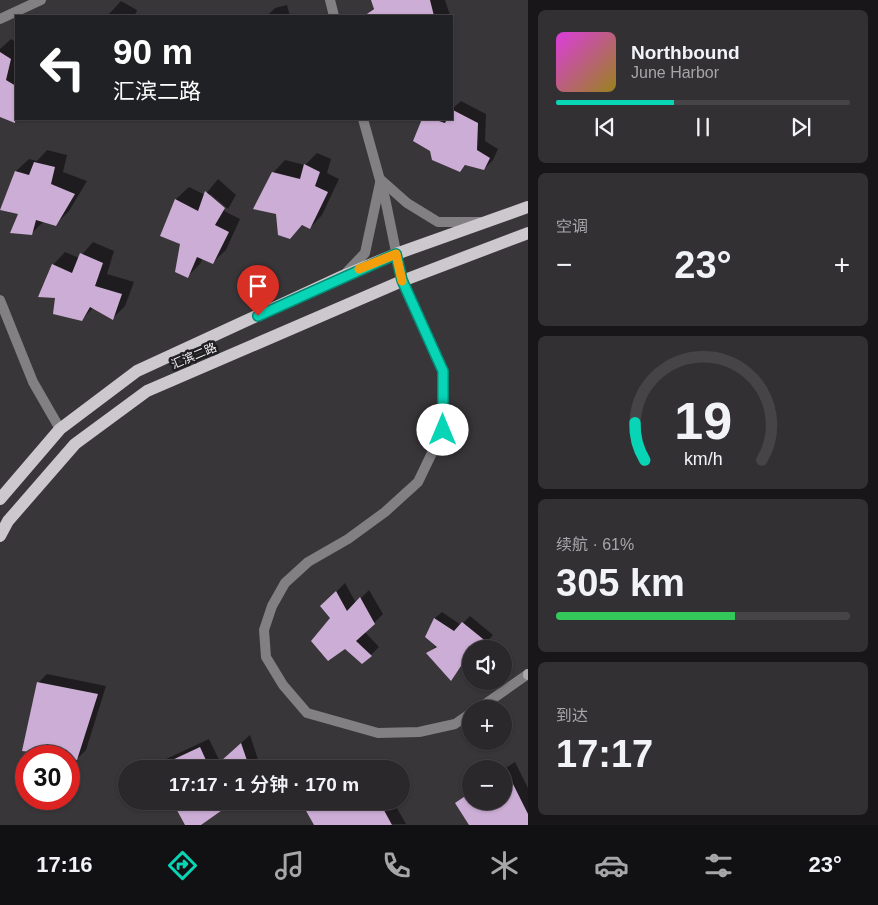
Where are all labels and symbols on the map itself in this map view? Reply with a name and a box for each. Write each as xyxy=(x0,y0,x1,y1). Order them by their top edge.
pin xyxy=(237,265,279,316)
street label: 汇滨二路 xyxy=(169,340,219,372)
position arrow xyxy=(416,403,468,455)
speed limit sign: 30 xyxy=(15,745,80,810)

